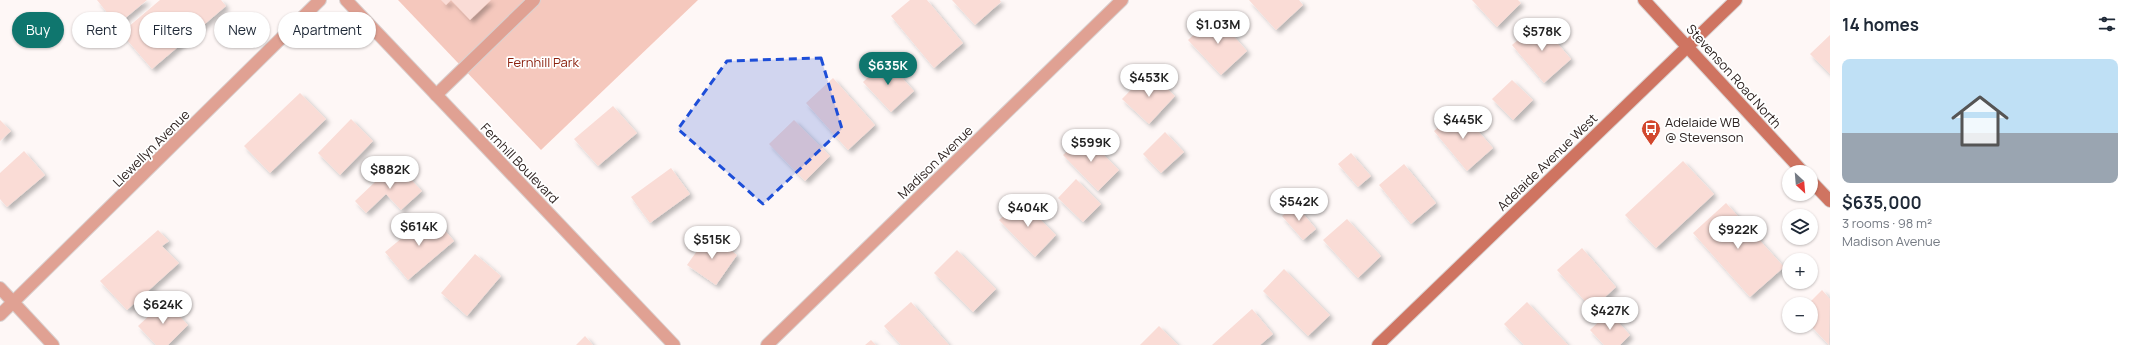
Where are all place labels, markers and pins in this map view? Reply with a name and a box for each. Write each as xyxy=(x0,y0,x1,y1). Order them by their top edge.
pin: $1.03M xyxy=(1185,11,1251,45)
pin: $578K xyxy=(1514,18,1570,52)
pin: $635K xyxy=(860,52,916,86)
pin: $453K xyxy=(1121,64,1177,98)
pin: $445K xyxy=(1435,106,1491,140)
place label: Adelaide WB @ Stevenson xyxy=(1665,113,1743,146)
bus stop icon: Adelaide WB @ Stevenson xyxy=(1640,118,1662,146)
pin: $599K xyxy=(1063,129,1119,163)
pin: $882K xyxy=(362,156,418,190)
pin: $542K xyxy=(1271,188,1327,222)
pin: $404K xyxy=(1000,194,1056,228)
pin: $614K xyxy=(391,213,447,247)
pin: $922K xyxy=(1710,216,1766,250)
pin: $515K xyxy=(684,226,740,260)
pin: $624K xyxy=(135,291,191,325)
pin: $427K xyxy=(1582,297,1638,331)

